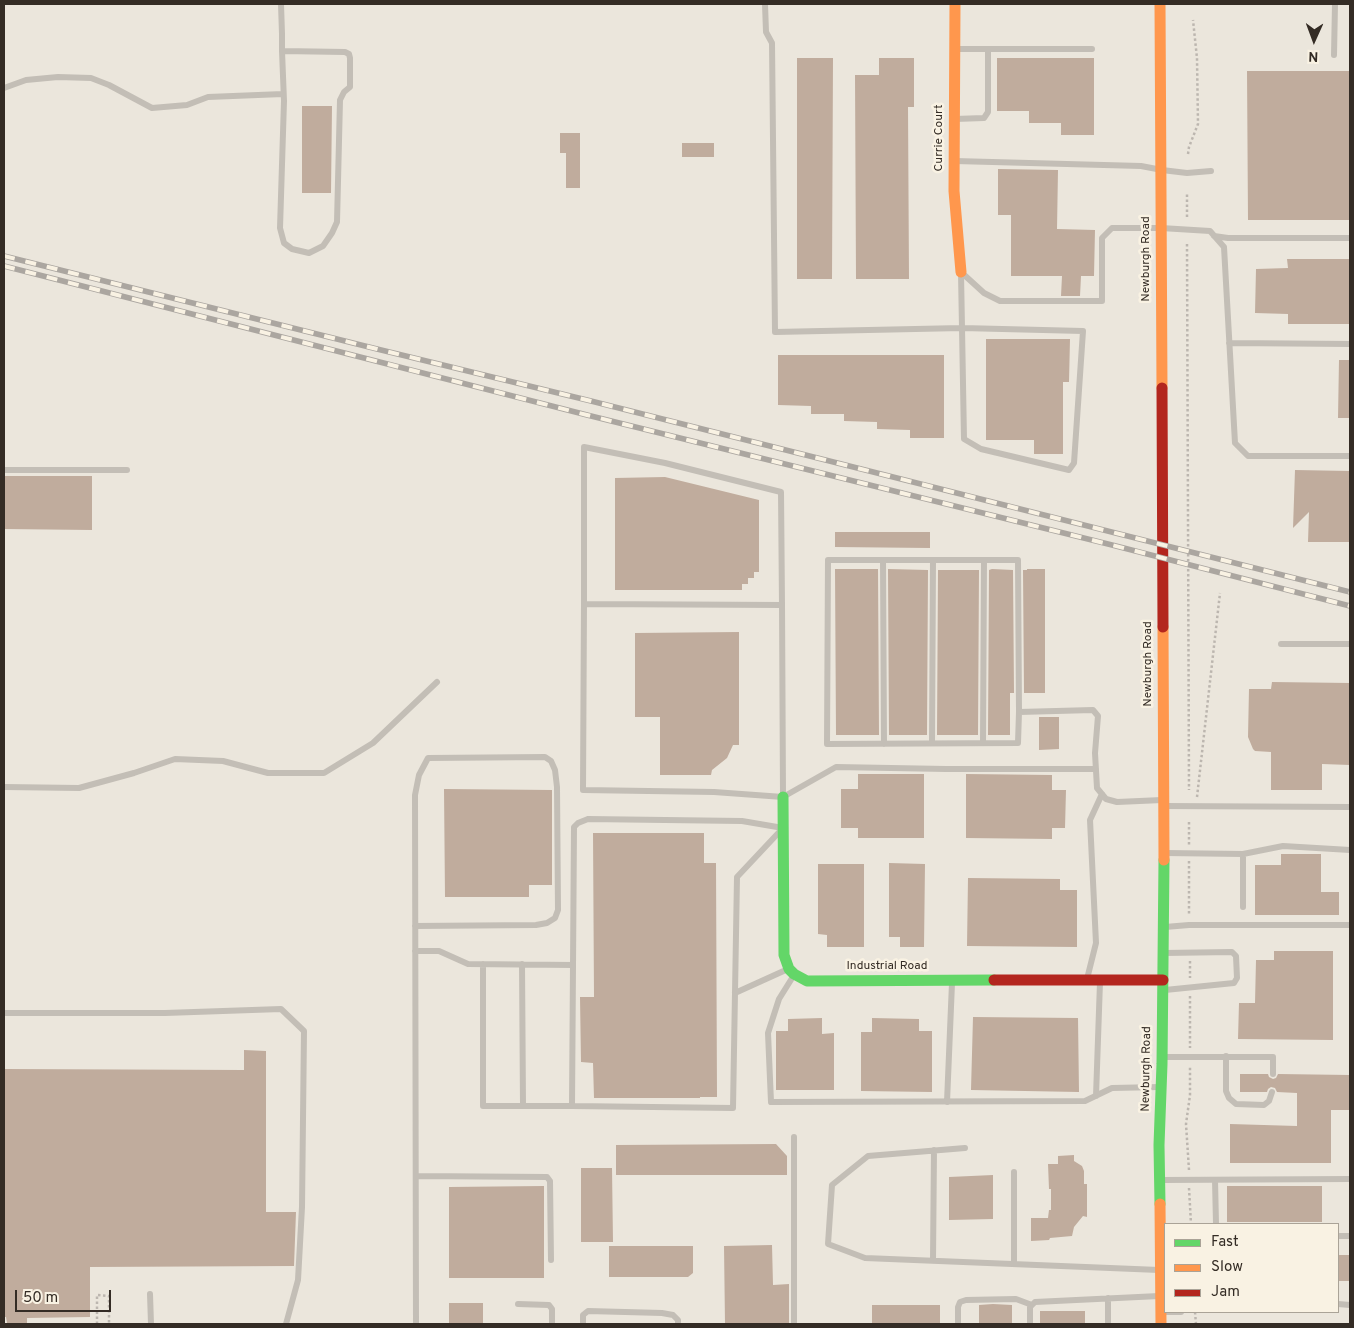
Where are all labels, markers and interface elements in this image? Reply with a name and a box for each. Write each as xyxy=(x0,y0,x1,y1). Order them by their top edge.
north arrow xyxy=(1289,15,1339,65)
text: N xyxy=(1308,47,1319,64)
street label: Currie Court xyxy=(933,105,947,171)
street label: Newburgh Road xyxy=(1140,216,1154,302)
street label: Newburgh Road xyxy=(1142,621,1156,707)
street label: Industrial Road xyxy=(846,960,928,974)
street label: Newburgh Road xyxy=(1139,1026,1155,1112)
legend xyxy=(1164,1223,1339,1313)
text: Fast xyxy=(1211,1233,1239,1252)
text: Slow xyxy=(1211,1258,1243,1277)
scale bar xyxy=(18,1280,114,1312)
text: Jam xyxy=(1211,1283,1240,1302)
text: 50 m xyxy=(23,1289,58,1308)

